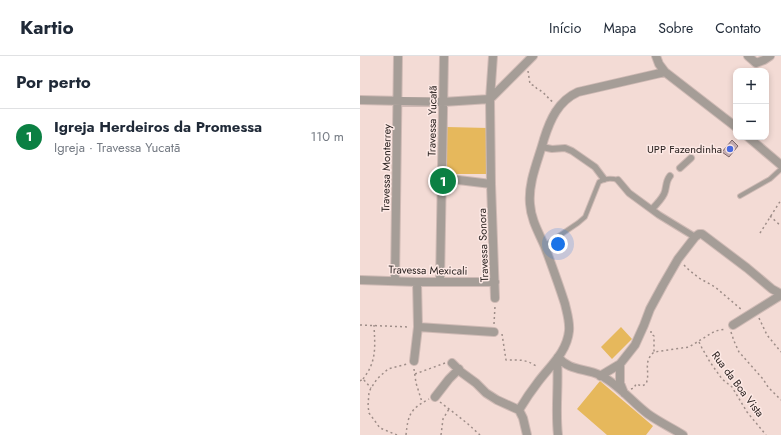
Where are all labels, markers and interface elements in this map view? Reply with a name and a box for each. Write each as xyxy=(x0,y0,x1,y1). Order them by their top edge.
text: Kartio xyxy=(20,14,74,41)
text: Início xyxy=(549,18,581,38)
text: Mapa xyxy=(603,18,636,38)
text: Sobre xyxy=(658,18,693,38)
text: Contato xyxy=(715,18,761,38)
map controls xyxy=(733,68,769,140)
button: + xyxy=(733,68,769,104)
text: Por perto xyxy=(16,70,91,94)
street label: Travessa Yucatã xyxy=(423,86,441,156)
button: − xyxy=(733,104,769,140)
text: Igreja Herdeiros da Promessa xyxy=(54,116,262,138)
street label: Travessa Monterrey xyxy=(377,124,395,212)
text: 1 xyxy=(26,127,32,146)
text: 110 m xyxy=(310,127,344,146)
text: Igreja · Travessa Yucatã xyxy=(54,138,180,157)
place label: UPP Fazendinha xyxy=(647,141,722,157)
marker: UPP Fazendinha xyxy=(725,144,735,154)
pin: 1 xyxy=(430,166,456,196)
street label: Travessa Sonora xyxy=(474,208,492,282)
your location xyxy=(548,234,568,254)
street label: Travessa Mexicali xyxy=(388,261,468,279)
street label: Rua da Boa Vista xyxy=(708,348,768,420)

